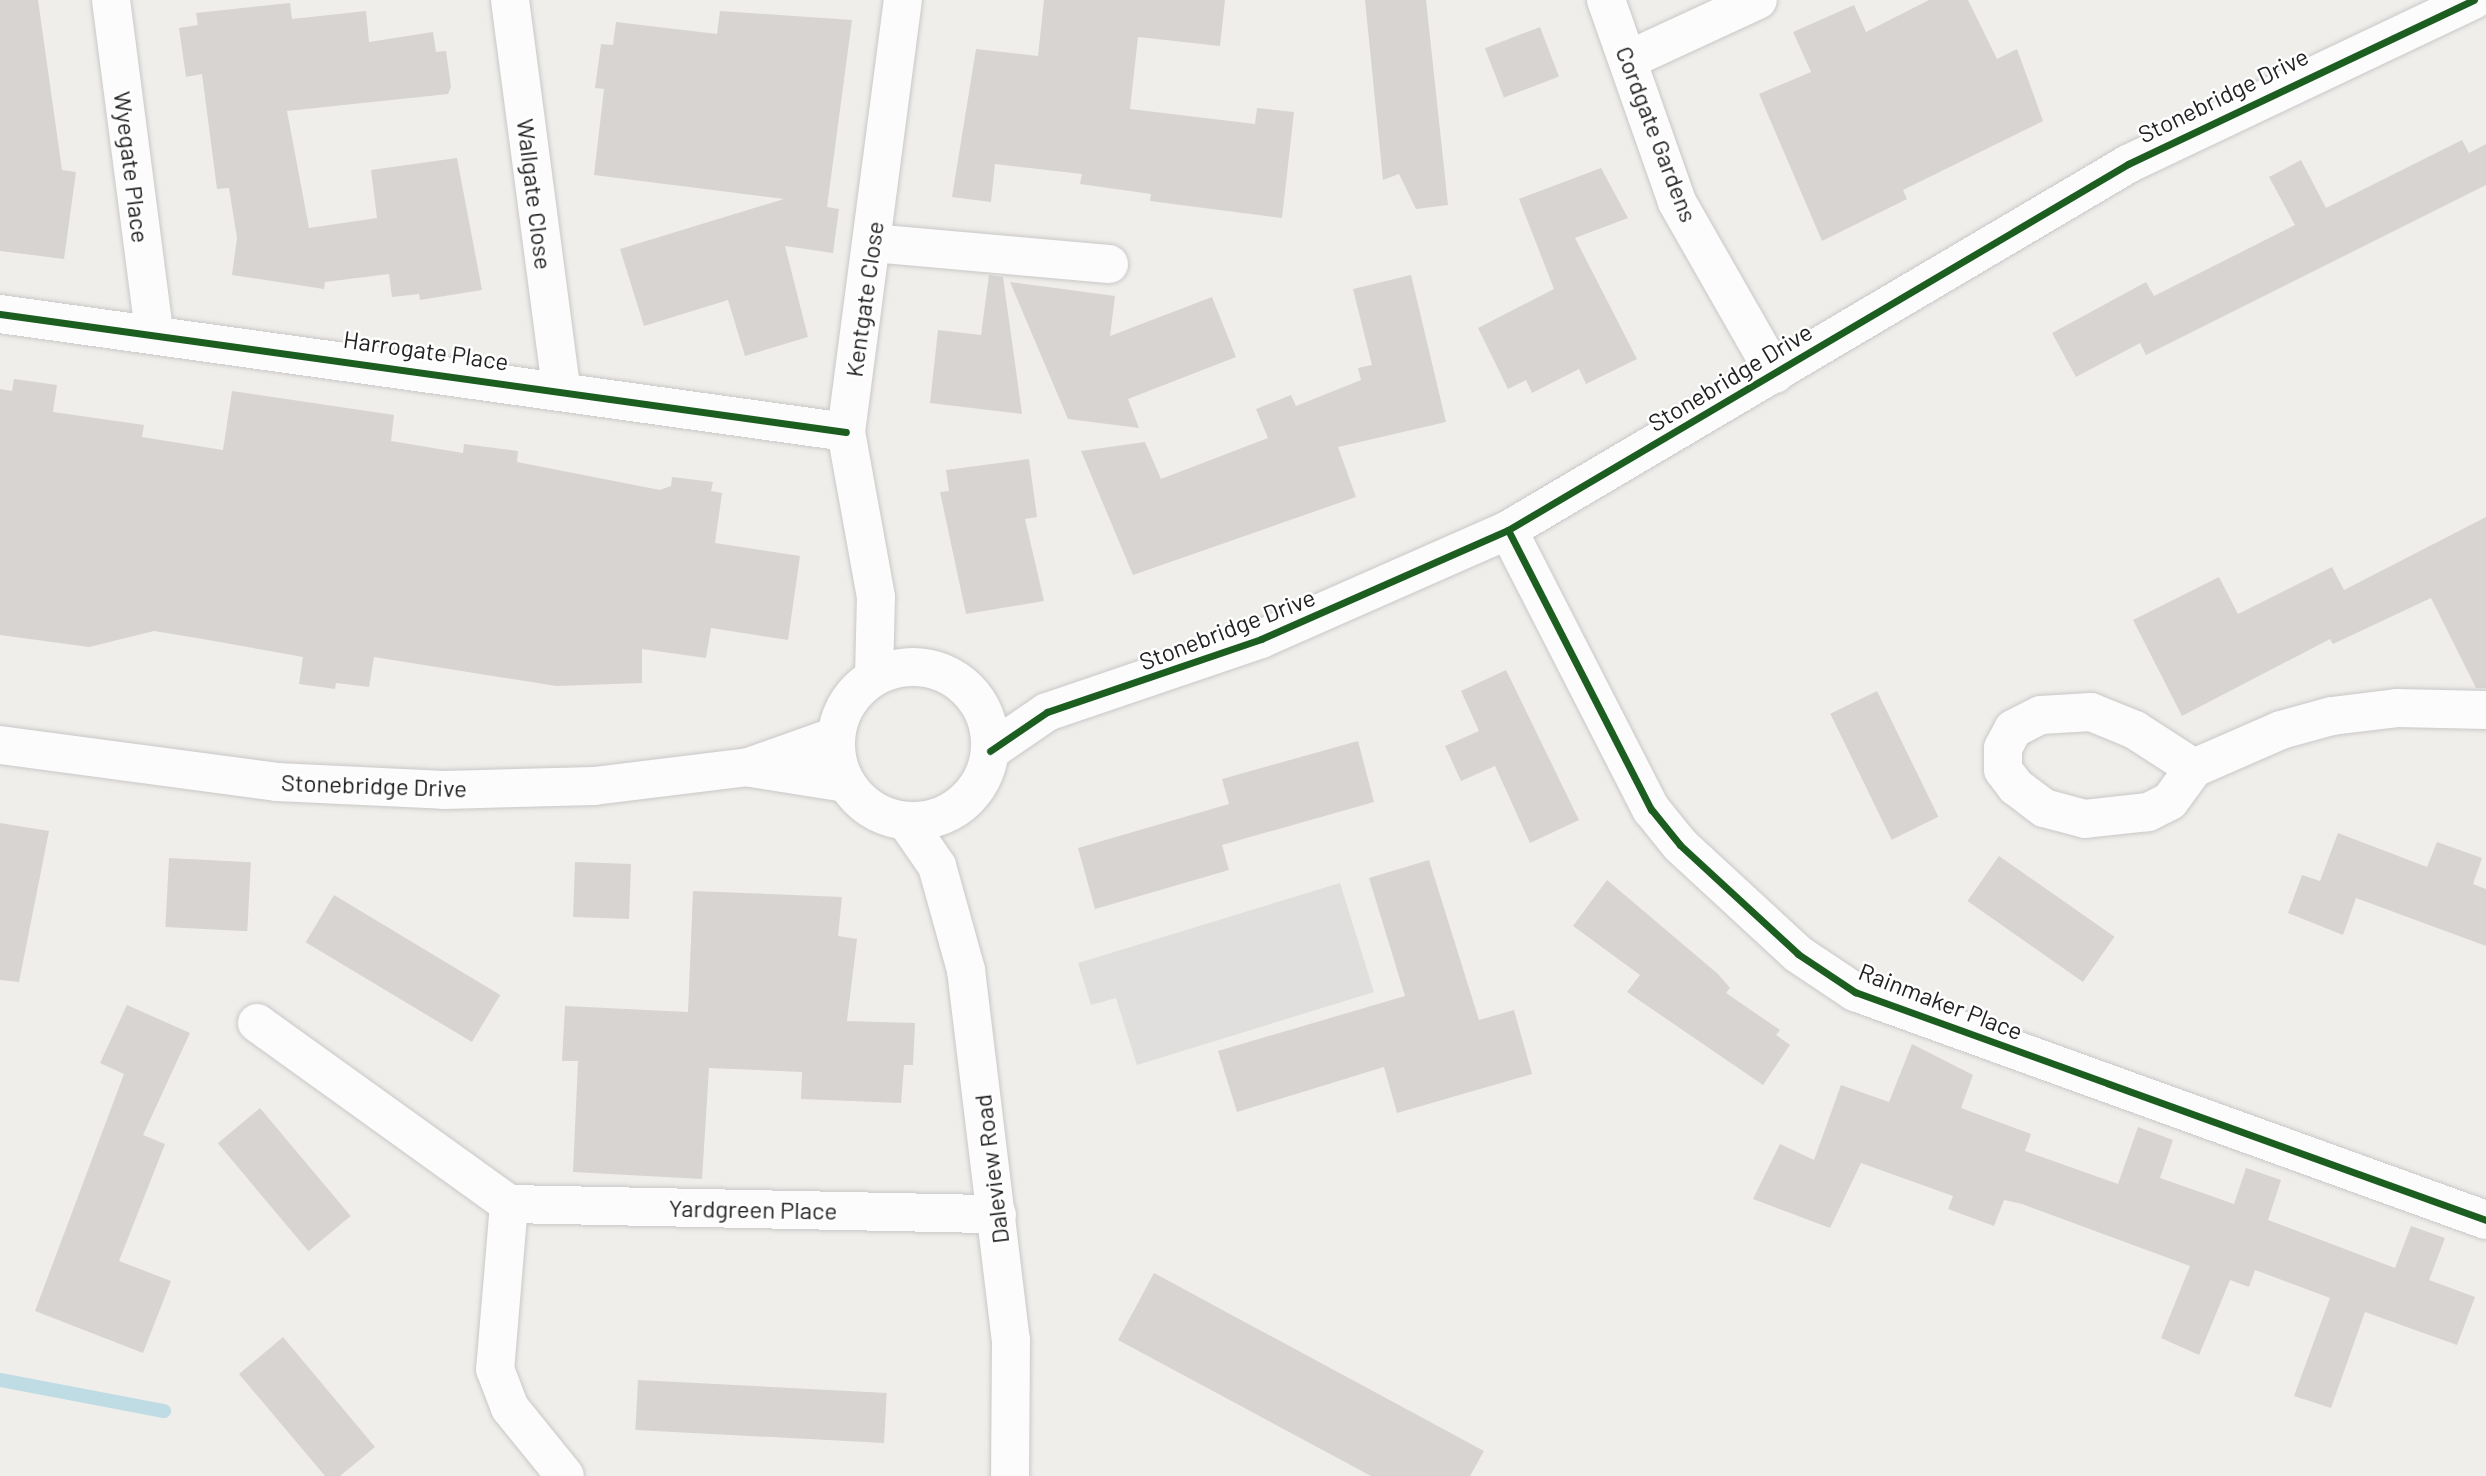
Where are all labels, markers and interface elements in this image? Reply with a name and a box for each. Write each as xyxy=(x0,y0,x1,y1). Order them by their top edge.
street label: Stonebridge Drive xyxy=(2133,41,2313,149)
street label: Cordgate Gardens xyxy=(1610,42,1704,226)
street label: Wyegate Place xyxy=(108,90,156,244)
street label: Wallgate Close xyxy=(511,117,559,271)
street label: Kentgate Close xyxy=(839,219,889,379)
street label: Stonebridge Drive xyxy=(1643,317,1817,437)
street label: Harrogate Place xyxy=(342,324,510,376)
street label: Stonebridge Drive xyxy=(1135,582,1319,676)
street label: Stonebridge Drive xyxy=(281,767,467,803)
street label: Rainmaker Place xyxy=(1855,957,2027,1045)
street label: Daleview Road xyxy=(968,1093,1014,1245)
street label: Yardgreen Place xyxy=(669,1193,837,1225)

